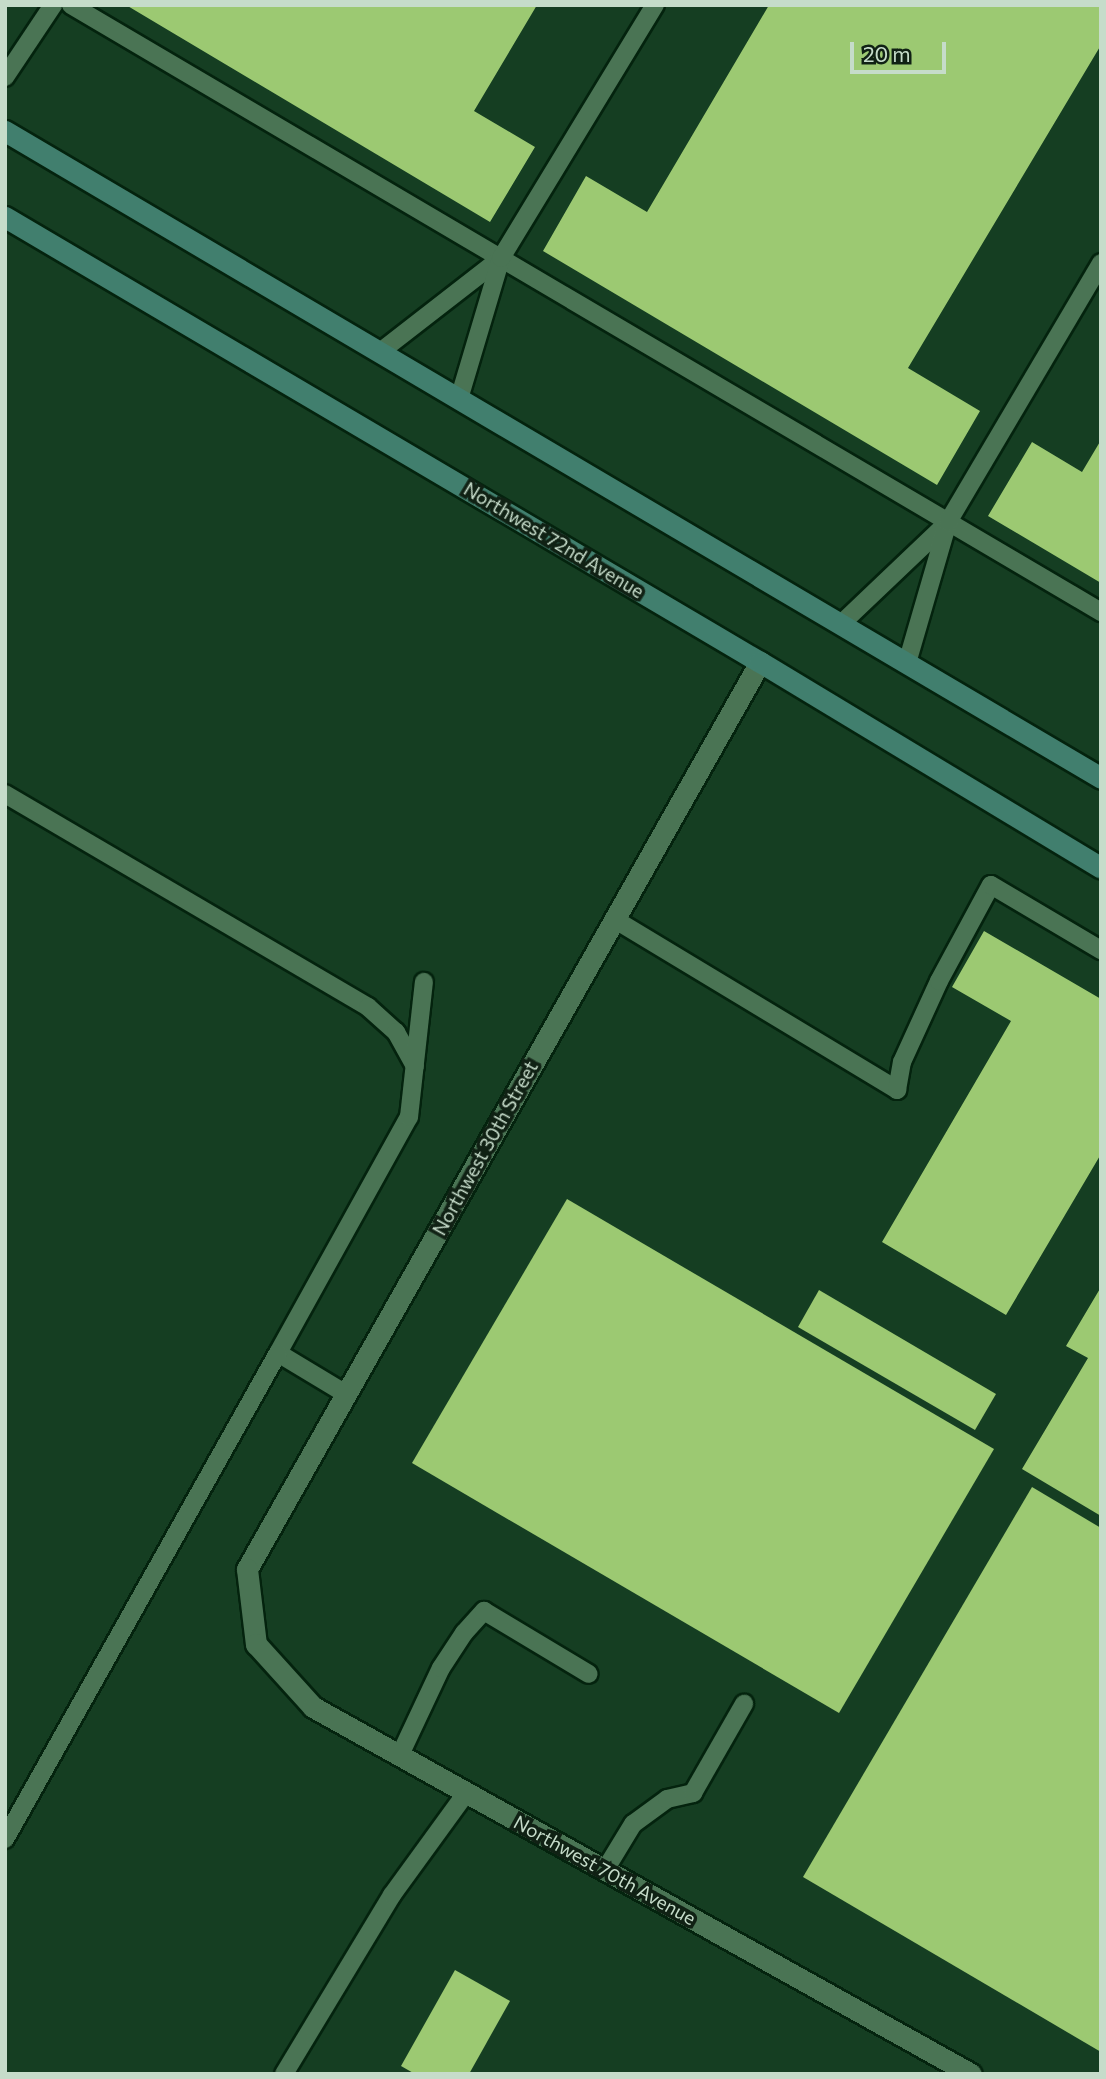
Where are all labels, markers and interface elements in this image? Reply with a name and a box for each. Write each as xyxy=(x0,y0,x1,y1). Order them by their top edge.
scale bar xyxy=(854,28,950,72)
text: 20 m xyxy=(863,41,911,66)
street label: Northwest 72nd Avenue xyxy=(460,477,648,603)
street label: Northwest 30th Street xyxy=(428,1057,542,1239)
street label: Northwest 70th Avenue xyxy=(510,1810,700,1930)

